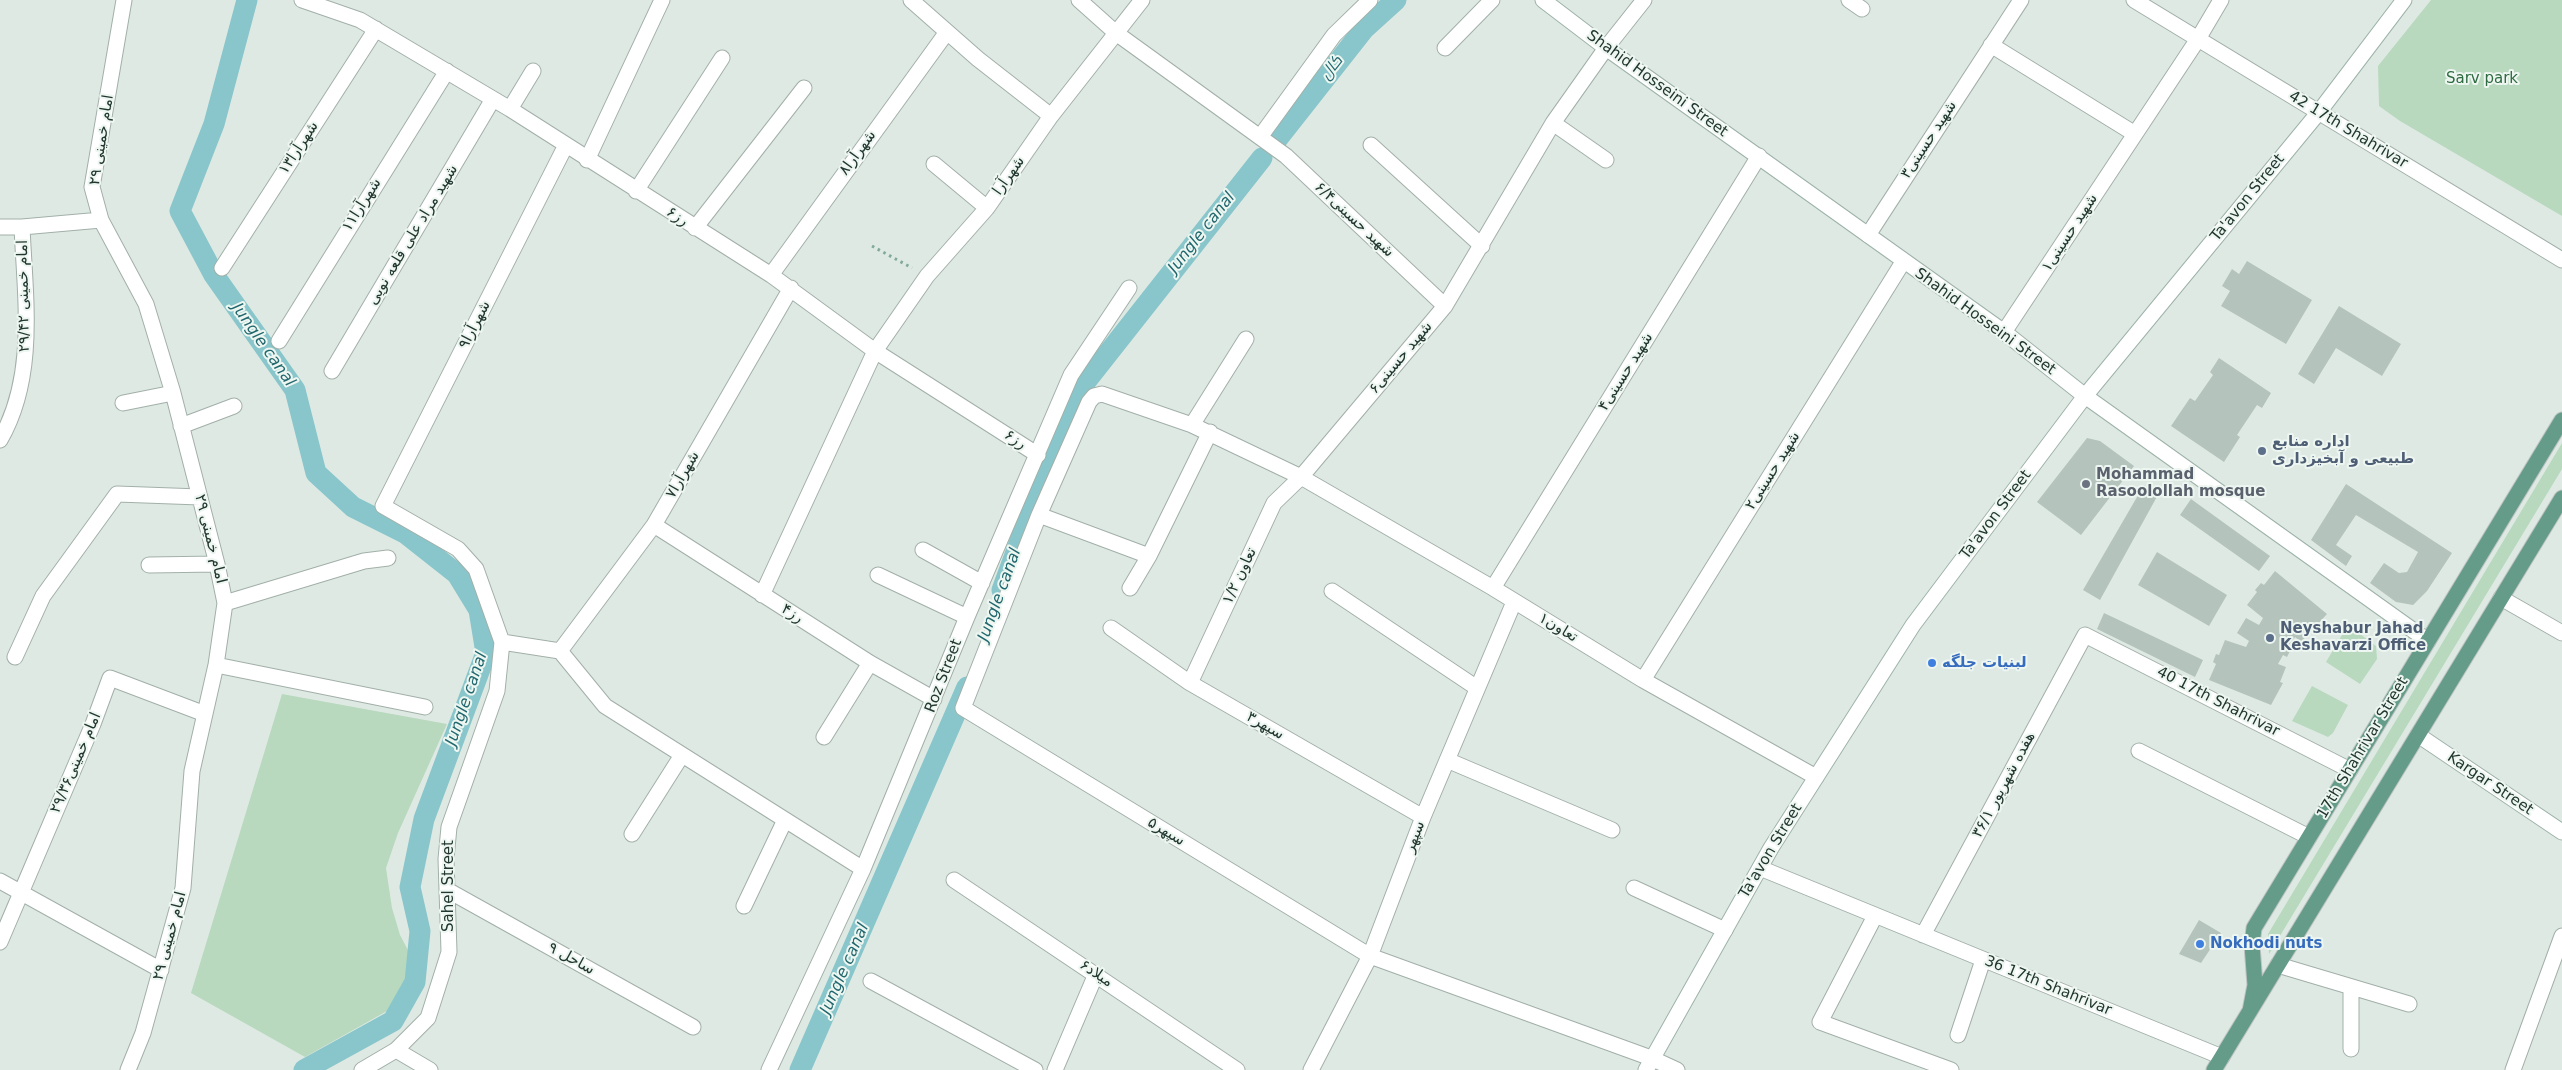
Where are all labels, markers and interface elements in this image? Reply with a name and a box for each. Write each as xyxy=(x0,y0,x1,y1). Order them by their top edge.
street label: Shahid Hosseini Street xyxy=(1583,27,1731,141)
water label: کال xyxy=(1317,52,1347,84)
park label: Sarv park xyxy=(2446,70,2518,88)
street label: 42 17th Shahrivar xyxy=(2285,87,2411,173)
street label: امام خمینی ۲۹ xyxy=(86,94,118,186)
street label: شهید حسینی۳ xyxy=(1897,98,1961,182)
street label: شهرآرا۱۳ xyxy=(275,118,323,178)
street label: شهرآرا۸ xyxy=(836,127,880,179)
street label: Ta'avon Street xyxy=(2207,151,2289,245)
street label: شهرآرا xyxy=(989,153,1029,199)
street label: شهید مراد علی قلعه نویی xyxy=(364,162,462,308)
street label: شهرآرا۱۱ xyxy=(339,175,385,235)
street label: شهید حسینی۶/۴ xyxy=(1311,179,1397,261)
water label: Jungle canal xyxy=(1164,189,1240,277)
street label: شهید حسینی۱ xyxy=(2038,191,2102,275)
street label: رز۶ xyxy=(663,203,691,231)
street label: امام خمینی ۲۹/۴۲ xyxy=(14,240,34,352)
street label: Shahid Hosseini Street xyxy=(1911,265,2059,379)
street label: شهرآرا۹ xyxy=(455,298,495,352)
water label: Jungle canal xyxy=(227,300,299,390)
street label: شهید حسینی۶ xyxy=(1366,318,1436,398)
street label: شهید حسینی۴ xyxy=(1595,330,1657,414)
street label: رز۶ xyxy=(1001,426,1029,454)
street label: شهید حسینی۲ xyxy=(1742,429,1804,513)
place label: اداره منابع طبیعی و آبخیزداری xyxy=(2272,433,2414,468)
marker: اداره منابع طبیعی و آبخیزداری xyxy=(2256,445,2268,457)
street label: شهرآرا۷ xyxy=(662,448,704,502)
place label: Mohammad Rasoolollah mosque xyxy=(2096,466,2265,501)
street label: Ta'avon Street xyxy=(1957,467,2035,563)
marker: Mohammad Rasoolollah mosque xyxy=(2080,478,2092,490)
street label: امام خمینی ۲۹ xyxy=(190,493,230,585)
street label: تعاون ۱/۲ xyxy=(1219,545,1261,607)
water label: Jungle canal xyxy=(974,546,1026,644)
street label: رز۴ xyxy=(778,600,806,628)
street label: تعاون۱ xyxy=(1535,609,1581,647)
place label: Neyshabur Jahad Keshavarzi Office xyxy=(2280,620,2426,655)
marker: Neyshabur Jahad Keshavarzi Office xyxy=(2264,632,2276,644)
street label: Roz Street xyxy=(922,637,966,715)
water label: Jungle canal xyxy=(442,650,492,748)
place label: لبنیات جلگه xyxy=(1942,654,2027,672)
marker: لبنیات جلگه xyxy=(1926,657,1938,669)
street label: 40 17th Shahrivar xyxy=(2154,663,2282,741)
street label: 17th Shahrivar Street xyxy=(2314,674,2412,822)
street label: سپهر۳ xyxy=(1243,708,1287,744)
street label: امام خمینی۲۹/۳۶ xyxy=(47,710,105,816)
street label: هفده شهریور ۳۶/۱ xyxy=(1969,729,2039,841)
street label: Kargar Street xyxy=(2444,749,2536,819)
street label: Ta'avon Street xyxy=(1736,800,1806,902)
street label: سپهر۵ xyxy=(1144,814,1188,850)
street label: سپهر xyxy=(1401,819,1429,855)
street label: Sahel Street xyxy=(440,840,458,932)
street label: امام خمینی ۲۹ xyxy=(150,890,190,982)
water label: Jungle canal xyxy=(816,921,874,1017)
place label: Nokhodi nuts xyxy=(2210,935,2322,953)
marker: Nokhodi nuts xyxy=(2194,938,2206,950)
street label: ساحل ۹ xyxy=(545,939,597,979)
street label: 36 17th Shahrivar xyxy=(1982,952,2114,1020)
street label: میلاد۶ xyxy=(1076,956,1116,992)

